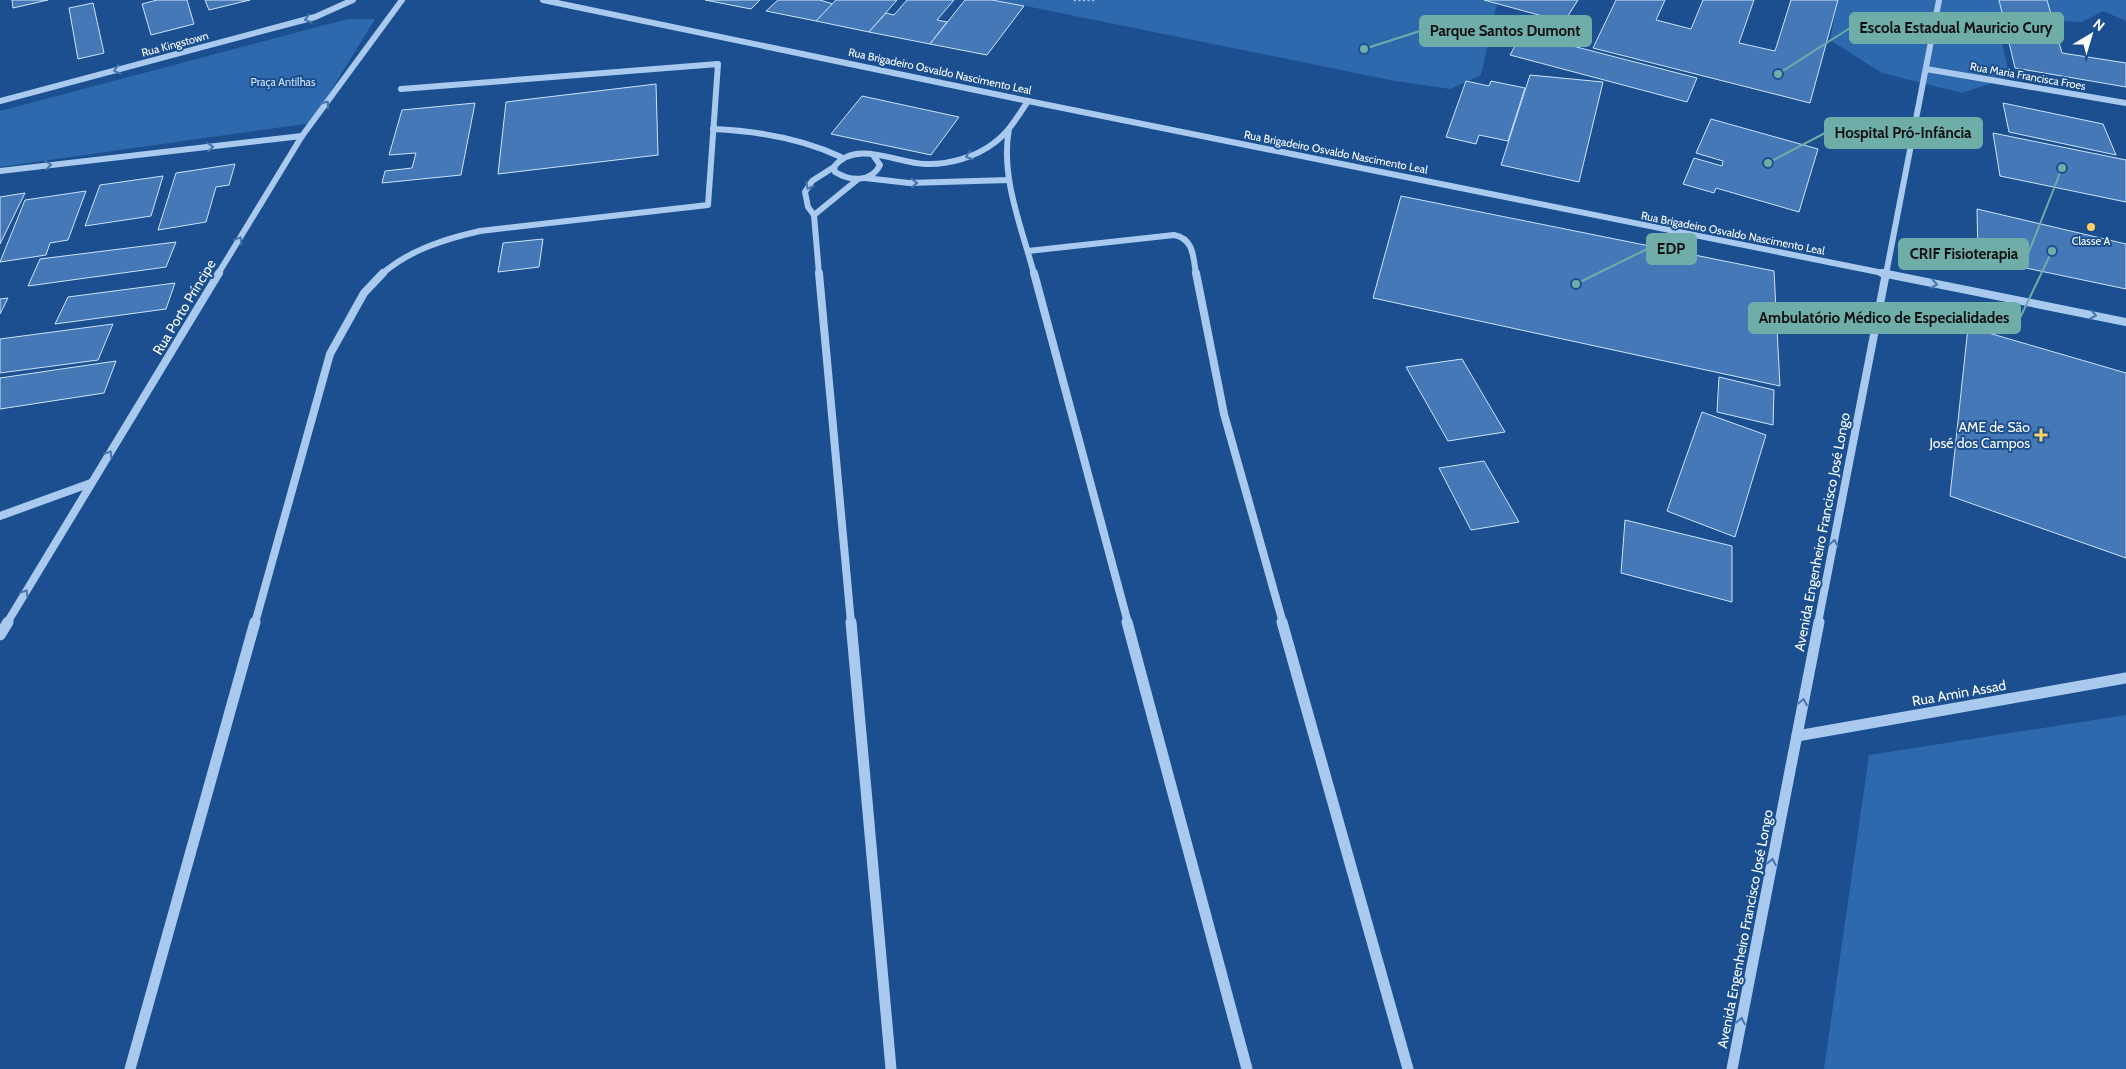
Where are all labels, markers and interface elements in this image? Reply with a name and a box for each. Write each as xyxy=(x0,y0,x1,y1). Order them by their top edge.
north arrow xyxy=(2066,10,2116,60)
one-way arrow xyxy=(304,13,313,24)
callout: Escola Estadual Mauricio Cury xyxy=(1850,13,2063,43)
text: N xyxy=(2090,15,2108,35)
callout: Parque Santos Dumont xyxy=(1420,16,1591,46)
text: Escola Estadual Mauricio Cury xyxy=(1859,19,2054,37)
text: Parque Santos Dumont xyxy=(1430,22,1580,40)
street label: Rua Kingstown xyxy=(140,28,210,60)
street label: Rua Brigadeiro Osvaldo Nascimento Leal xyxy=(847,45,1033,97)
street label: Rua Maria Francisca Froes xyxy=(1969,59,2087,93)
one-way arrow xyxy=(113,64,122,75)
park label: Praça Antilhas xyxy=(251,75,316,89)
one-way arrow xyxy=(320,100,329,110)
callout: Hospital Pró-Infância xyxy=(1825,118,1982,148)
text: Hospital Pró-Infância xyxy=(1834,124,1972,142)
street label: Rua Brigadeiro Osvaldo Nascimento Leal xyxy=(1243,127,1430,177)
one-way arrow xyxy=(206,142,214,153)
one-way arrow xyxy=(965,150,973,160)
one-way arrow xyxy=(45,160,53,171)
one-way arrow xyxy=(910,178,918,188)
one-way arrow xyxy=(805,181,815,190)
street label: Rua Brigadeiro Osvaldo Nascimento Leal xyxy=(1640,208,1827,258)
marker: Classe A xyxy=(2085,221,2097,233)
callout: EDP xyxy=(1647,234,1696,264)
place label: Classe A xyxy=(2072,234,2111,248)
one-way arrow xyxy=(232,237,242,246)
callout: CRIF Fisioterapia xyxy=(1899,239,2028,269)
text: EDP xyxy=(1657,240,1685,258)
text: CRIF Fisioterapia xyxy=(1910,245,2019,263)
street label: Rua Porto Príncipe xyxy=(148,256,220,358)
one-way arrow xyxy=(1929,279,1938,289)
callout: Ambulatório Médico de Especialidades xyxy=(1749,303,2020,333)
text: Ambulatório Médico de Especialidades xyxy=(1759,309,2009,327)
one-way arrow xyxy=(2089,310,2098,320)
street label: Avenida Engenheiro Francisco José Longo xyxy=(1790,411,1854,653)
place label: AME de São José dos Campos xyxy=(1928,418,2030,452)
marker: AME de São José dos Campos xyxy=(2034,428,2048,442)
one-way arrow xyxy=(102,451,112,460)
one-way arrow xyxy=(1828,538,1839,547)
one-way arrow xyxy=(19,590,29,599)
street label: Rua Amin Assad xyxy=(1911,676,2007,710)
one-way arrow xyxy=(1798,698,1808,707)
street label: Avenida Engenheiro Francisco José Longo xyxy=(1713,808,1777,1050)
one-way arrow xyxy=(1767,857,1777,866)
one-way arrow xyxy=(1736,1017,1746,1026)

